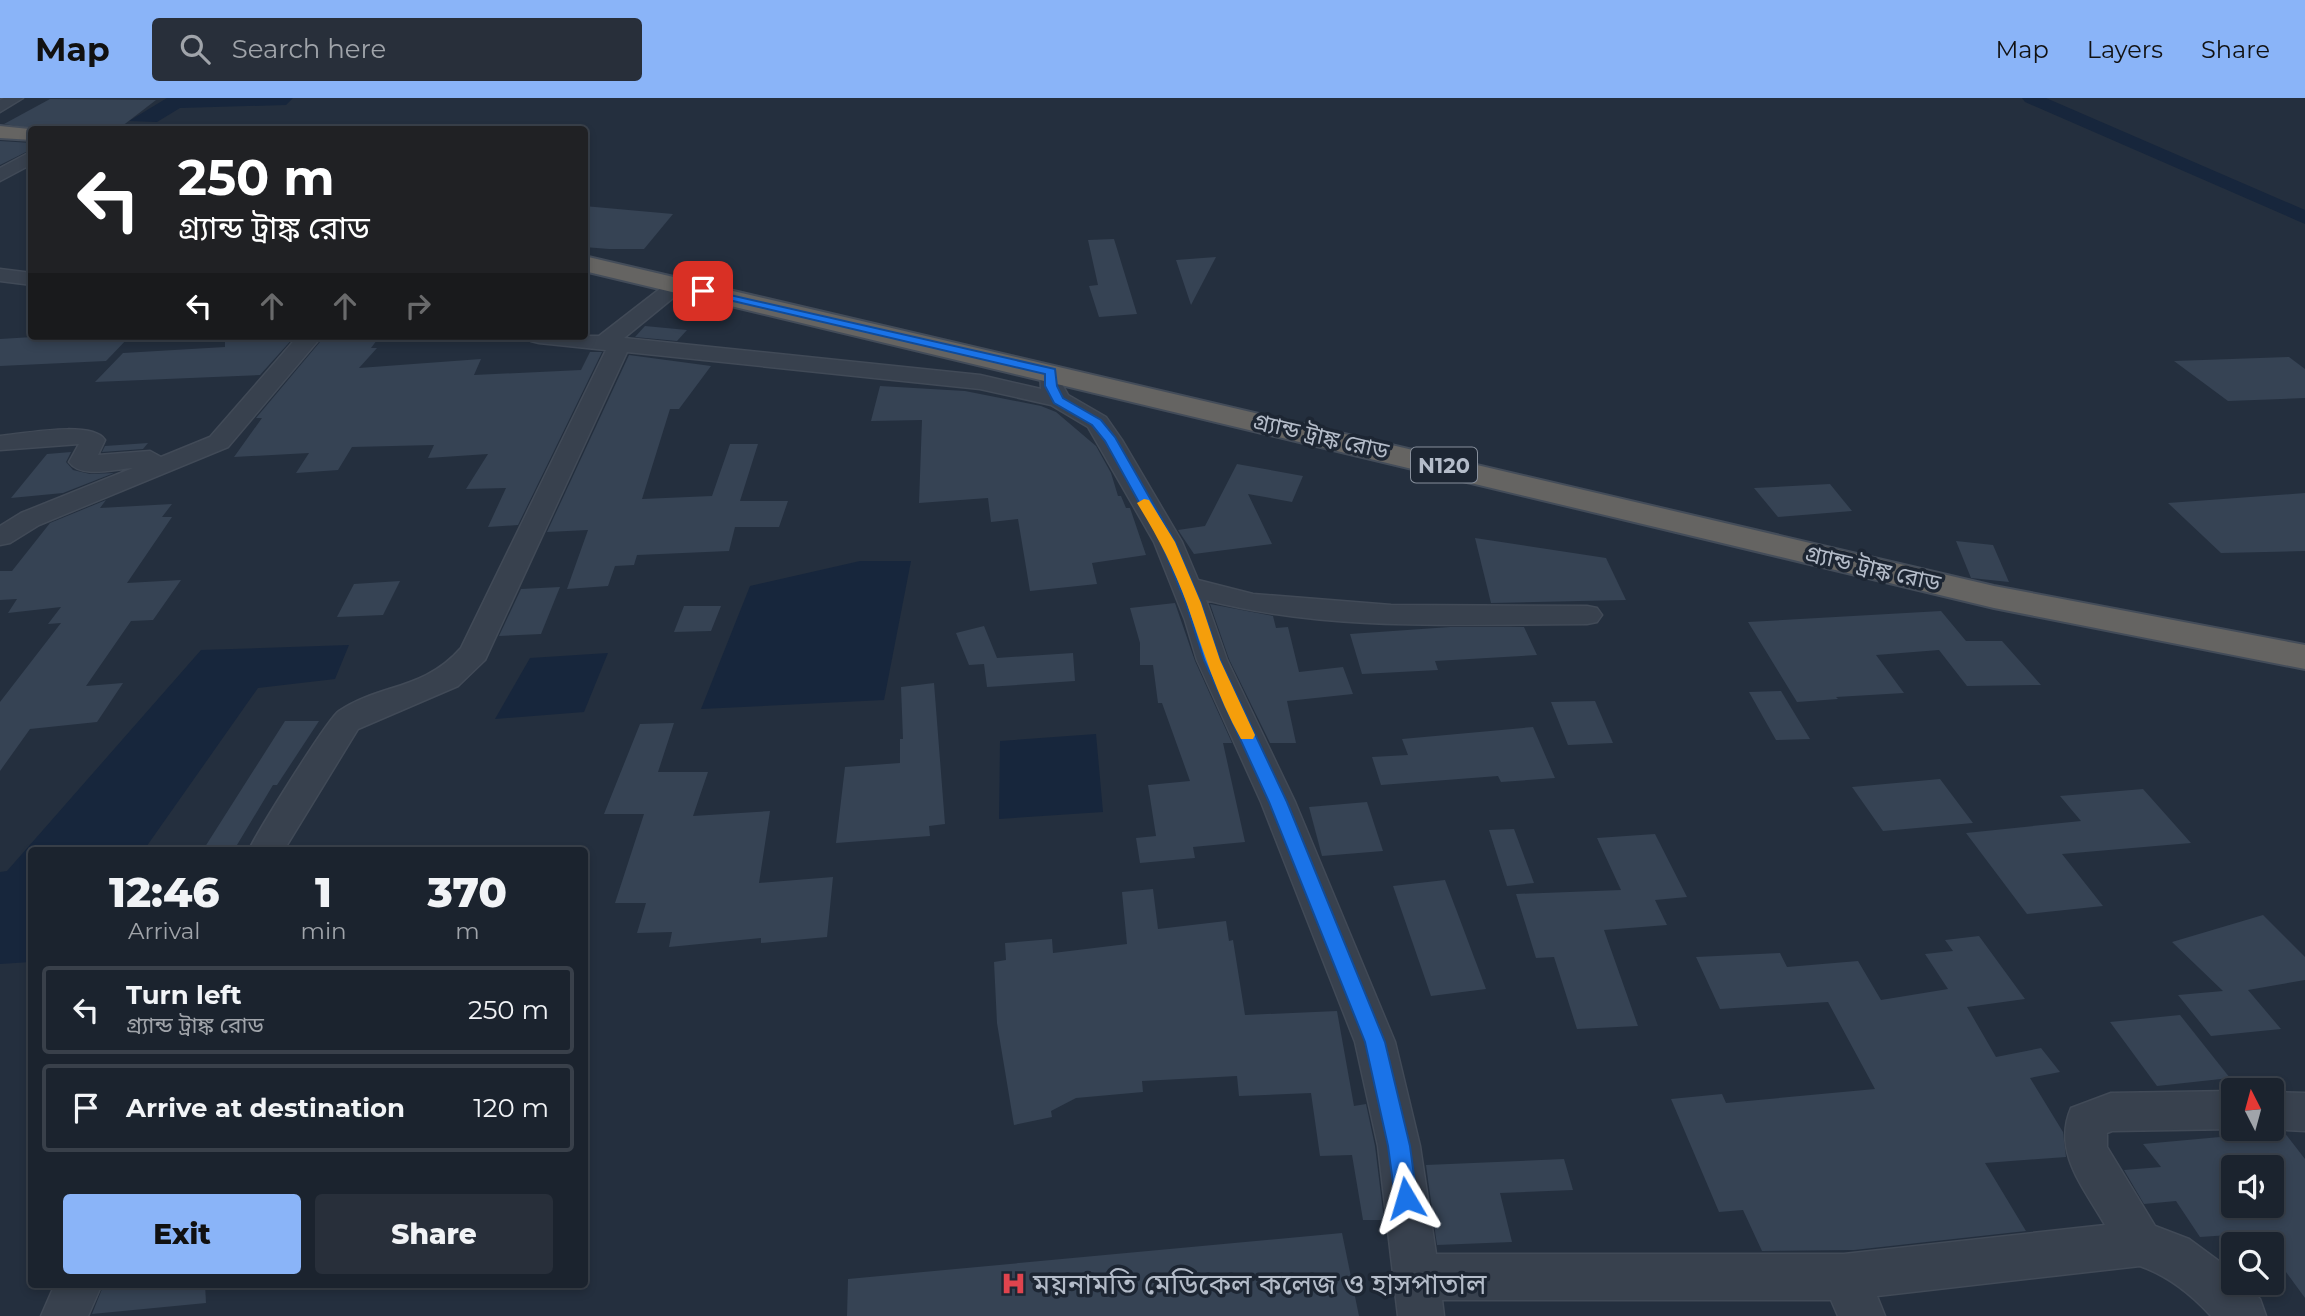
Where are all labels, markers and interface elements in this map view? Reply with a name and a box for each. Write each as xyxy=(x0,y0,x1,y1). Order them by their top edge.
search box xyxy=(152,18,642,81)
text: Map xyxy=(35,29,110,69)
icon: search xyxy=(176,30,214,68)
text: Search here xyxy=(232,33,386,65)
text: Map xyxy=(1995,35,2049,64)
text: Layers xyxy=(2087,35,2163,64)
text: Share xyxy=(2201,35,2270,64)
text: 250 m xyxy=(178,148,335,207)
icon: left xyxy=(63,154,154,245)
text: গ্র্যান্ড ট্রাঙ্ক রোড xyxy=(178,208,370,247)
pin xyxy=(673,261,733,321)
icon: arrive xyxy=(684,272,722,310)
icon: left xyxy=(180,287,218,325)
icon: ahead xyxy=(253,287,291,325)
icon: ahead xyxy=(326,287,364,325)
icon: right xyxy=(399,287,437,325)
street label: গ্র্যান্ড ট্রাঙ্ক রোড xyxy=(1251,407,1392,465)
road number: N120 xyxy=(1411,448,1477,482)
street label: গ্র্যান্ড ট্রাঙ্ক রোড xyxy=(1803,539,1944,597)
text: 12:46 xyxy=(109,866,220,918)
text: 1 xyxy=(315,866,332,918)
text: 370 xyxy=(428,866,507,918)
text: Arrival xyxy=(128,917,201,945)
text: min xyxy=(301,917,347,945)
text: m xyxy=(455,917,480,945)
text: Turn left xyxy=(126,979,242,1011)
icon: left xyxy=(67,991,105,1029)
text: 250 m xyxy=(468,994,549,1026)
text: গ্র্যান্ড ট্রাঙ্ক রোড xyxy=(126,1011,264,1039)
north arrow xyxy=(2221,1078,2284,1141)
map controls xyxy=(2221,1078,2284,1295)
icon: arrive xyxy=(67,1089,105,1127)
text: Arrive at destination xyxy=(126,1092,405,1124)
text: 120 m xyxy=(473,1092,549,1124)
button: sound xyxy=(2221,1155,2284,1218)
position arrow xyxy=(1369,1161,1443,1235)
button: Exit xyxy=(63,1194,301,1274)
button: Share xyxy=(315,1194,553,1274)
button: search xyxy=(2221,1232,2284,1295)
place label: ময়নামতি মেডিকেল কলেজ ও হাসপাতাল xyxy=(1032,1267,1487,1301)
hospital icon: ময়নামতি মেডিকেল কলেজ ও হাসপাতাল xyxy=(999,1270,1027,1298)

